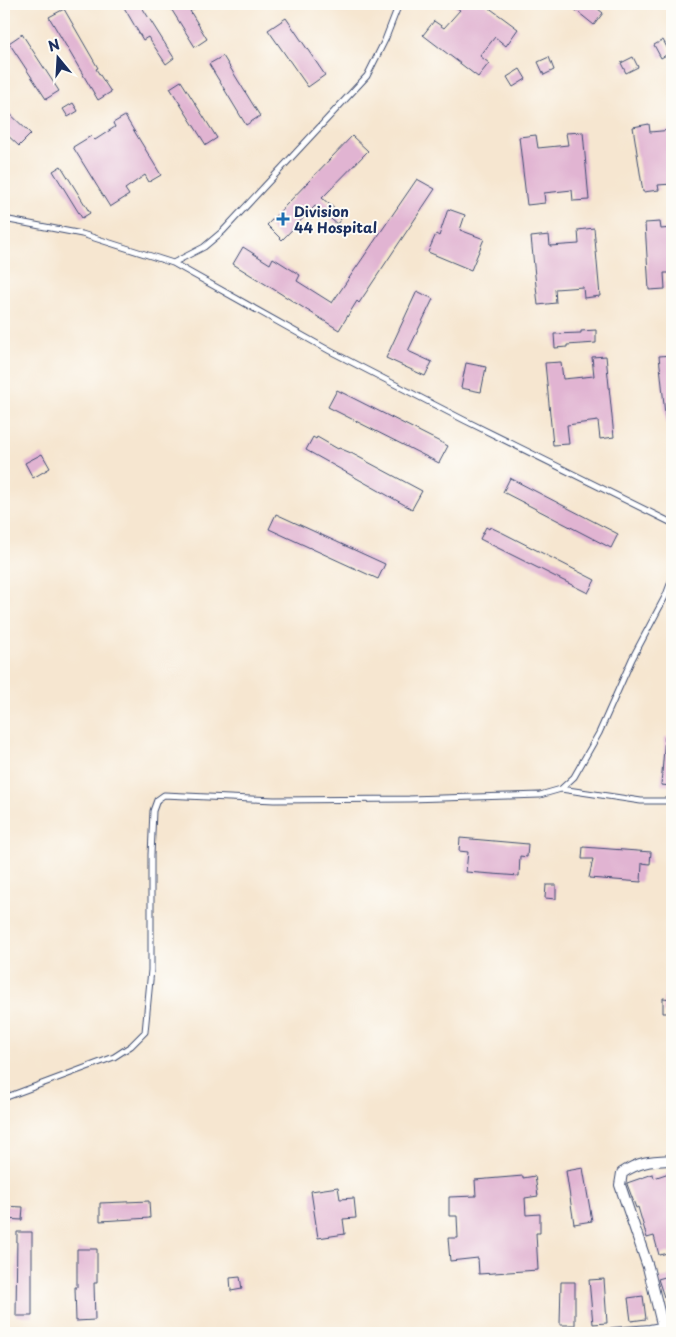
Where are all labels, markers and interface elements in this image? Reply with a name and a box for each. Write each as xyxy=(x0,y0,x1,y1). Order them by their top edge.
north arrow xyxy=(32,32,82,82)
text: N xyxy=(45,33,62,57)
place label: Division 44 Hospital xyxy=(294,201,377,238)
marker: Division 44 Hospital xyxy=(276,212,290,226)

